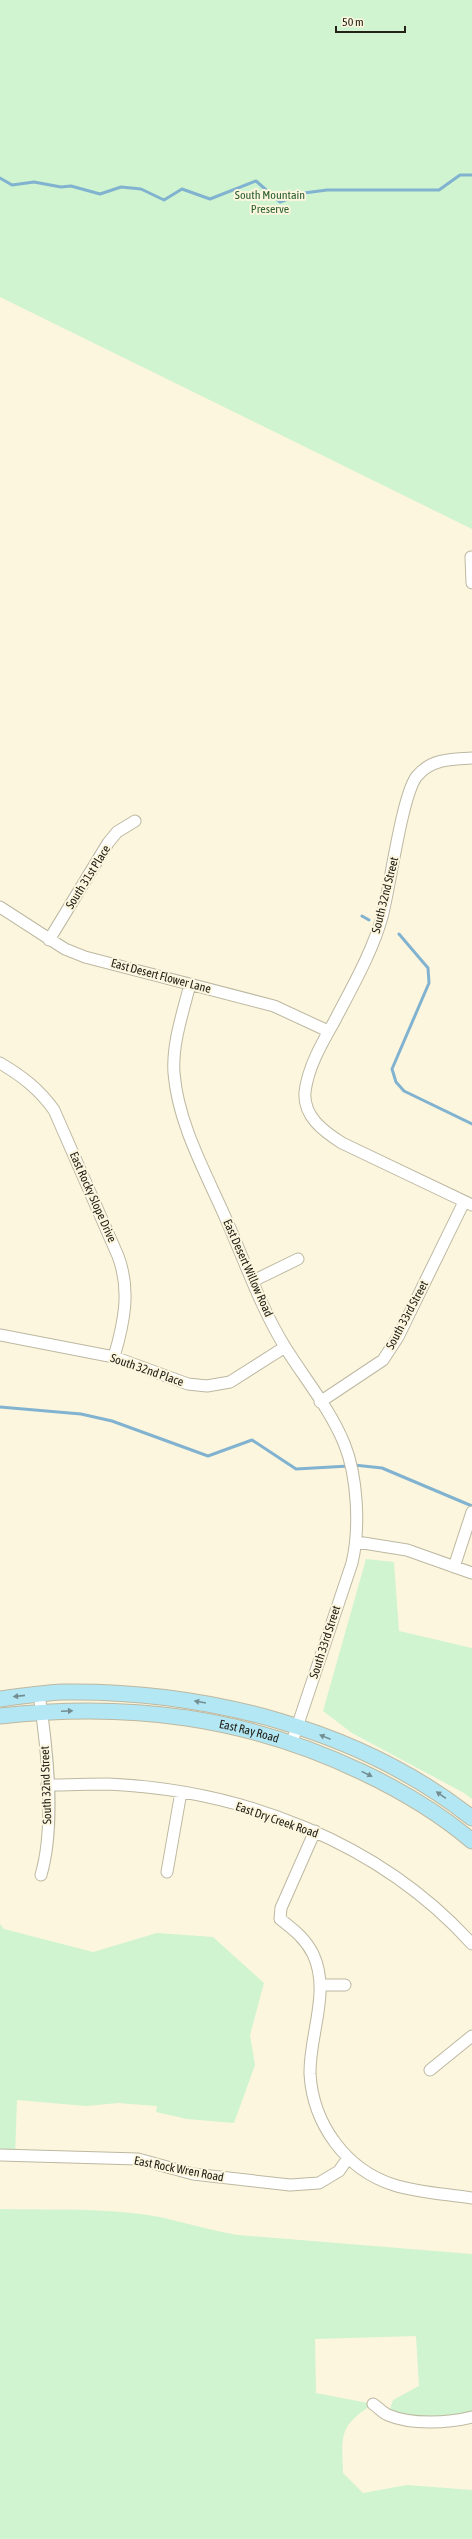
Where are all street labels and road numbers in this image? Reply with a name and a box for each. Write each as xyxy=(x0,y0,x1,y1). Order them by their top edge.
street label: South 31st Place xyxy=(63,843,113,911)
street label: South 32nd Street xyxy=(369,855,401,935)
street label: East Desert Flower Lane xyxy=(109,956,213,996)
street label: East Rocky Slope Drive xyxy=(67,1149,119,1245)
street label: East Desert Willow Road xyxy=(220,1217,276,1319)
street label: South 33rd Street xyxy=(383,1278,431,1352)
street label: South 32nd Place xyxy=(109,1351,185,1389)
street label: South 33rd Street xyxy=(307,1603,344,1680)
street label: East Ray Road xyxy=(218,1717,281,1746)
street label: South 32nd Street xyxy=(38,1745,54,1824)
street label: East Dry Creek Road xyxy=(234,1799,320,1841)
street label: East Rock Wren Road xyxy=(133,2153,225,2185)

